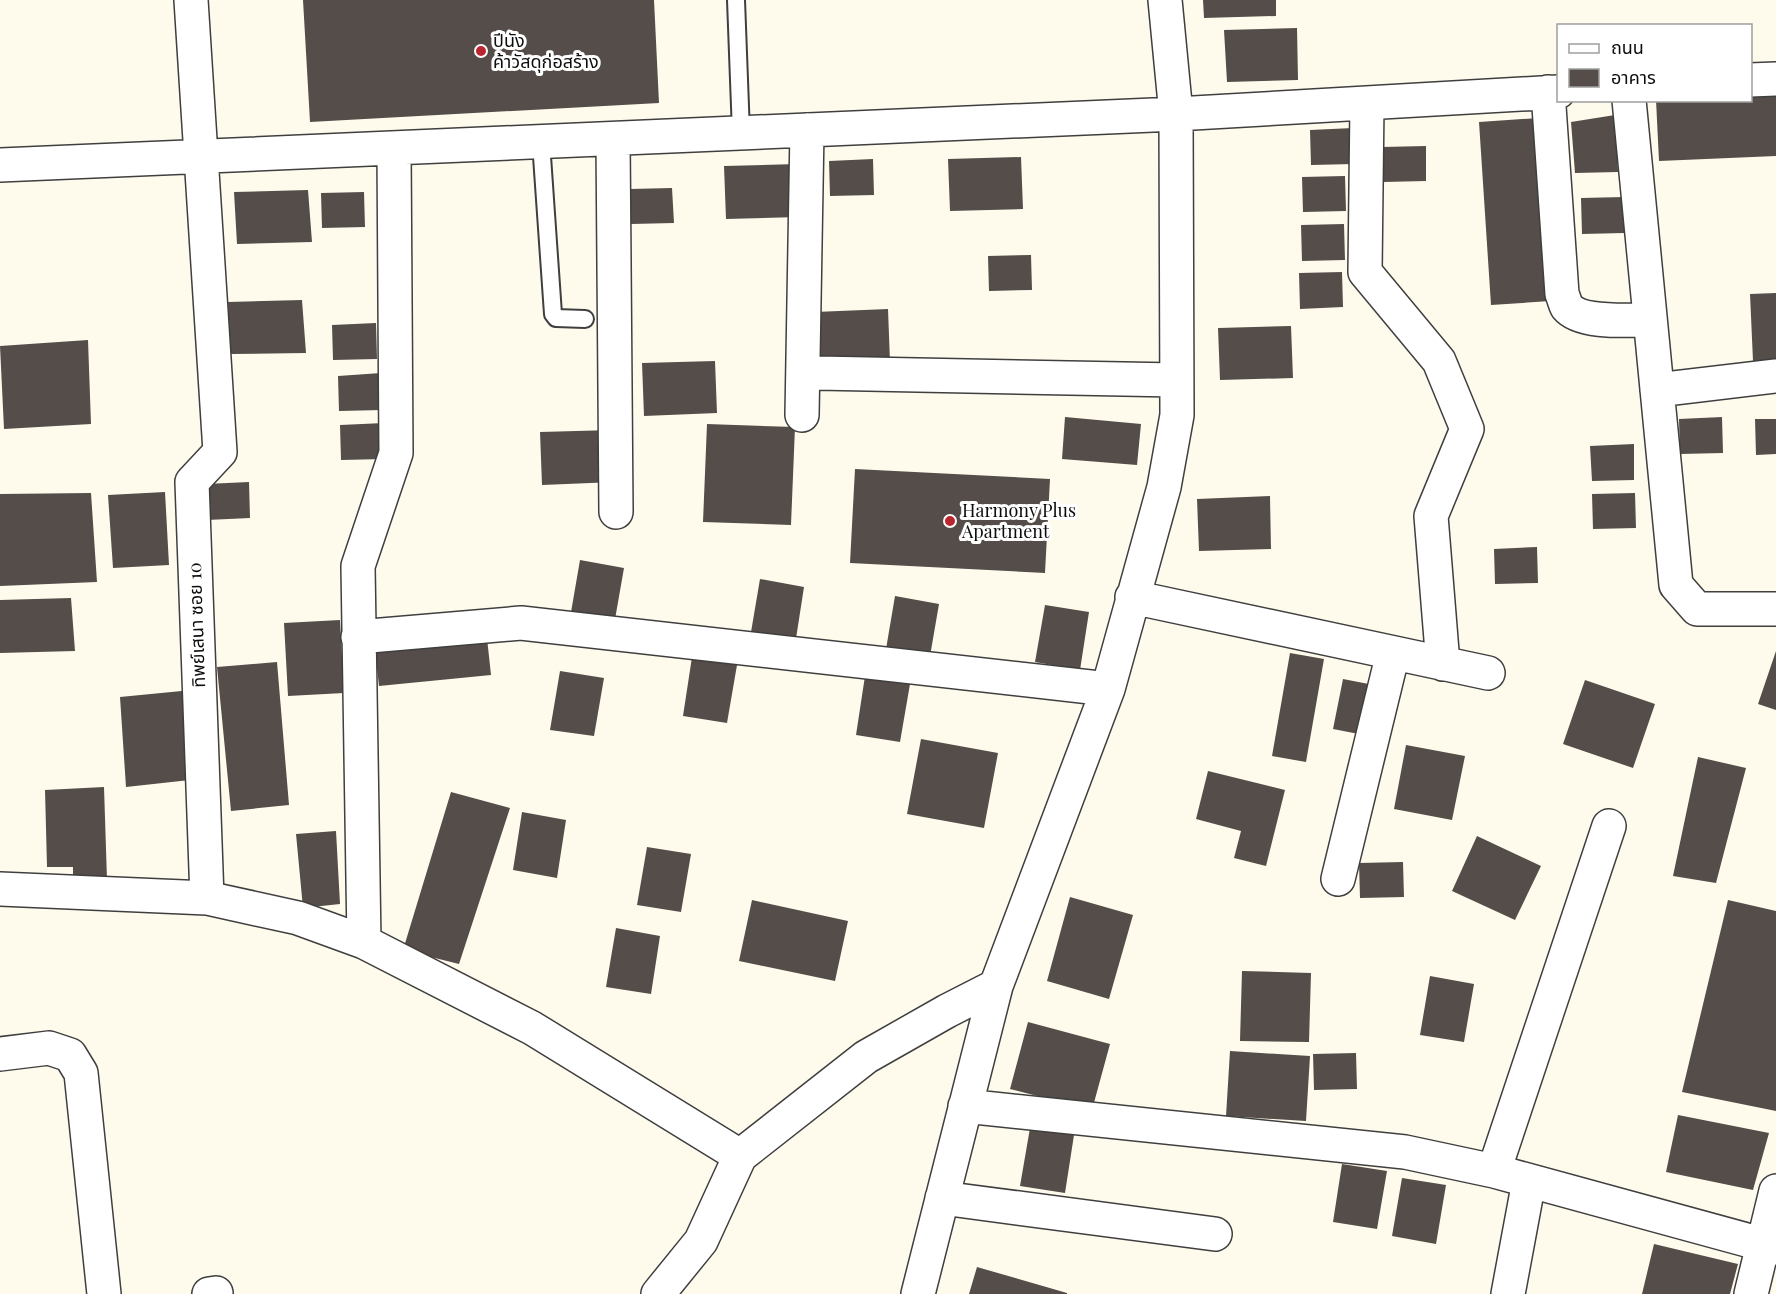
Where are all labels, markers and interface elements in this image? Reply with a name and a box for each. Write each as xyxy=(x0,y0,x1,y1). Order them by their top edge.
legend xyxy=(1557,24,1752,102)
place label: ปีนัง ค้าวัสดุก่อสร้าง xyxy=(493,28,599,73)
text: ถนน xyxy=(1611,35,1644,59)
marker: ปีนัง ค้าวัสดุก่อสร้าง xyxy=(474,44,488,58)
text: อาคาร xyxy=(1611,65,1656,89)
place label: Harmony Plus Apartment xyxy=(961,498,1076,543)
marker: Harmony Plus Apartment xyxy=(943,514,957,528)
street label: ทิพย์เสนา ซอย 10 xyxy=(182,562,210,688)

